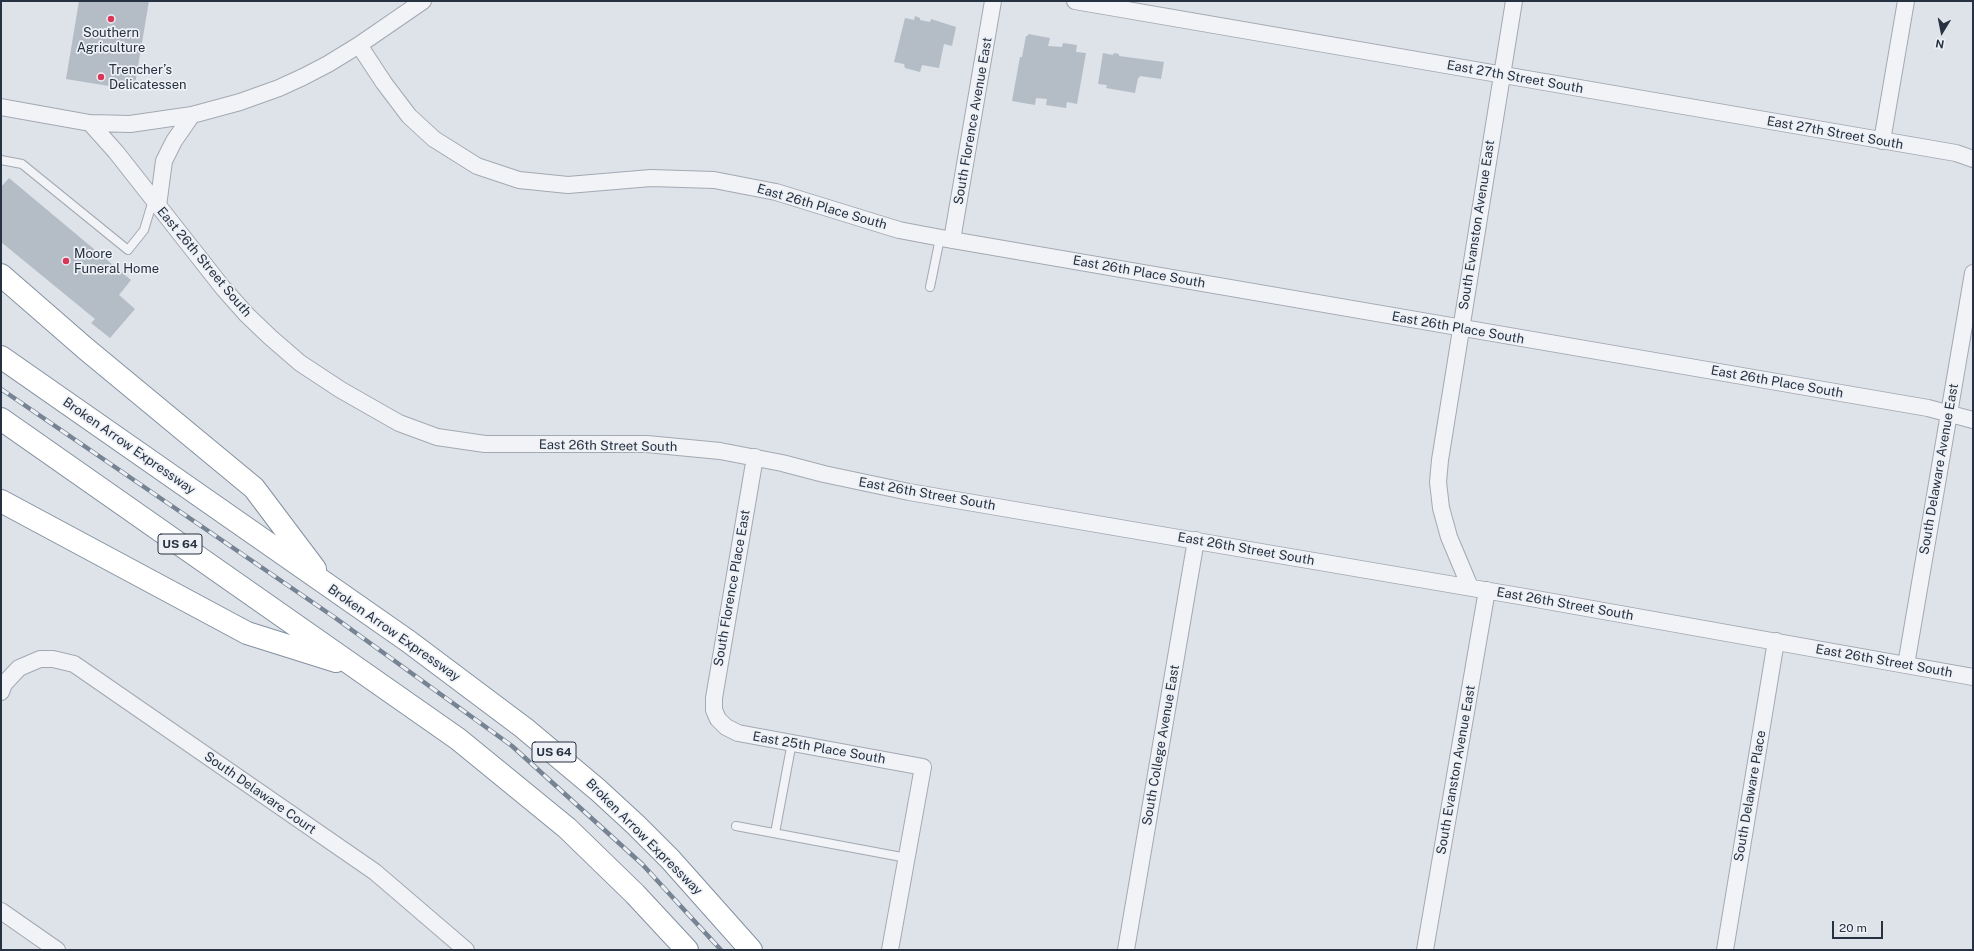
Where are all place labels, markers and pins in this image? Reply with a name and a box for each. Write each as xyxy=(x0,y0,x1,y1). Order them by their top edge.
marker: Southern Agriculture xyxy=(106,14,116,24)
place label: Southern Agriculture xyxy=(77,25,145,56)
place label: Trencher’s Delicatessen xyxy=(109,62,187,93)
marker: Trencher’s Delicatessen xyxy=(96,72,106,82)
place label: Moore Funeral Home xyxy=(74,246,159,277)
marker: Moore Funeral Home xyxy=(61,256,71,266)

